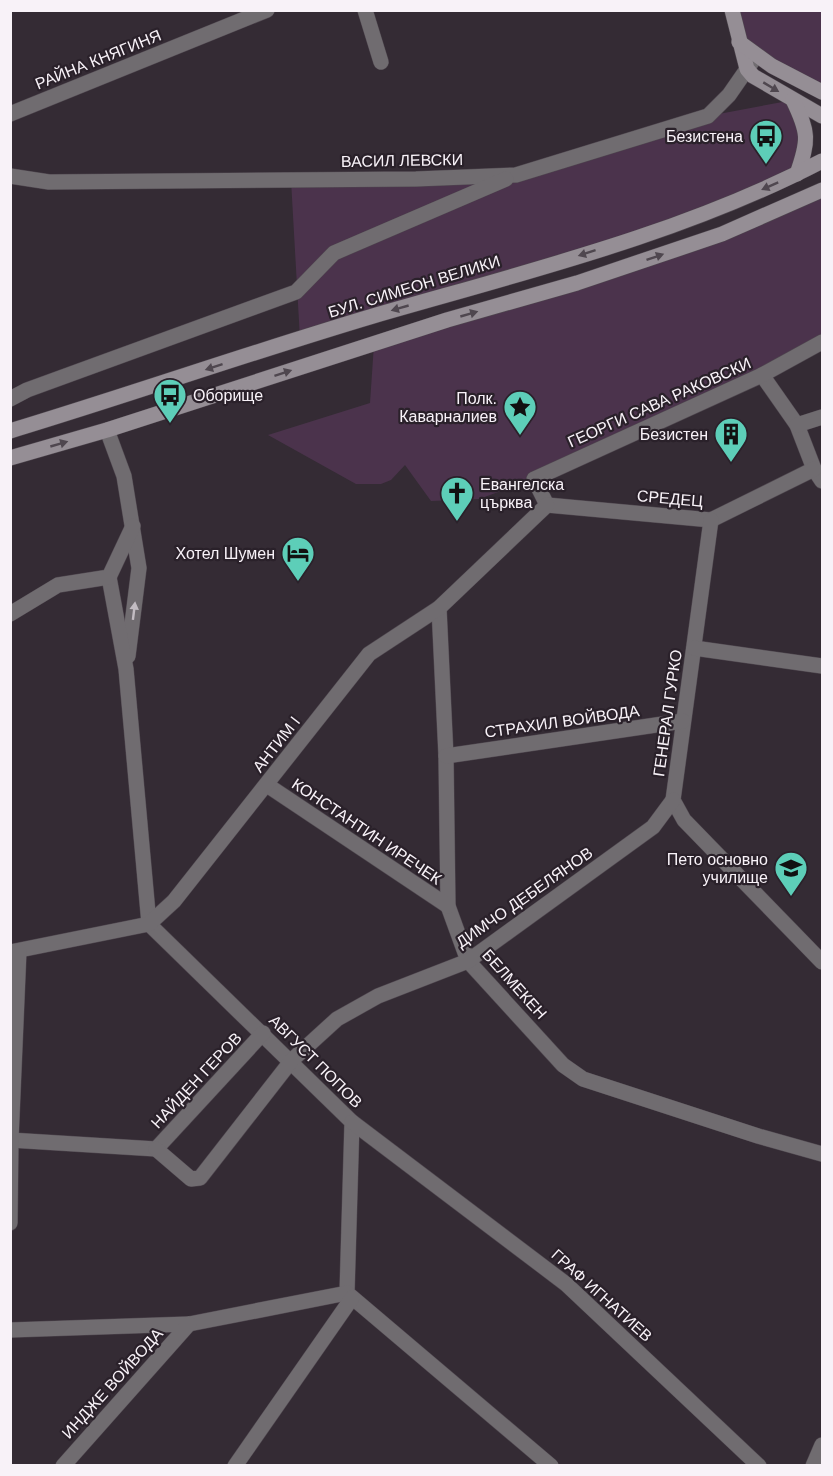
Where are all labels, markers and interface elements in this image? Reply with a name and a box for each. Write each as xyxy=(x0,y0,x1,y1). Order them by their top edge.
street label: РАЙНА КНЯГИНЯ xyxy=(32,26,164,92)
one-way arrow xyxy=(763,82,780,92)
bus stop icon: Безистена xyxy=(748,118,784,165)
place label: Безистена xyxy=(666,128,743,145)
street label: ВАСИЛ ЛЕВСКИ xyxy=(341,151,463,170)
one-way arrow xyxy=(760,181,778,191)
one-way arrow xyxy=(578,249,596,258)
street label: БУЛ. СИМЕОН ВЕЛИКИ xyxy=(326,252,502,321)
one-way arrow xyxy=(646,252,664,261)
one-way arrow xyxy=(391,304,409,314)
one-way arrow xyxy=(460,309,478,318)
street label: ГЕОРГИ САВА РАКОВСКИ xyxy=(565,354,753,451)
one-way arrow xyxy=(205,363,223,372)
one-way arrow xyxy=(274,368,292,377)
bus stop icon: Оборище xyxy=(152,377,188,424)
place label: Оборище xyxy=(193,387,263,404)
place icon: Полк. Каварналиев xyxy=(502,389,538,436)
place label: Полк. Каварналиев xyxy=(399,390,497,425)
building icon: Безистен xyxy=(713,416,749,463)
place label: Безистен xyxy=(640,426,708,443)
one-way arrow xyxy=(50,439,68,448)
church icon: Евангелска църква xyxy=(439,475,475,522)
place label: Евангелска църква xyxy=(480,476,564,511)
street label: СРЕДЕЦ xyxy=(636,487,704,510)
hotel icon: Хотел Шумен xyxy=(280,535,316,582)
place label: Хотел Шумен xyxy=(175,545,275,562)
one-way arrow xyxy=(129,602,138,621)
street label: ГЕНЕРАЛ ГУРКО xyxy=(650,648,685,778)
street label: СТРАХИЛ ВОЙВОДА xyxy=(483,701,641,741)
street label: АНТИМ I xyxy=(249,713,303,775)
street label: КОНСТАНТИН ИРЕЧЕК xyxy=(289,775,445,888)
street label: ДИМЧО ДЕБЕЛЯНОВ xyxy=(453,844,596,951)
school or university icon: Пето основно училище xyxy=(773,850,809,897)
place label: Пето основно училище xyxy=(667,851,768,886)
street label: БЕЛМЕКЕН xyxy=(479,946,550,1022)
street label: АВГУСТ ПОПОВ xyxy=(266,1012,365,1111)
street label: НАЙДЕН ГЕРОВ xyxy=(147,1029,245,1131)
street label: ГРАФ ИГНАТИЕВ xyxy=(548,1246,655,1345)
street label: ИНДЖЕ ВОЙВОДА xyxy=(58,1324,166,1442)

